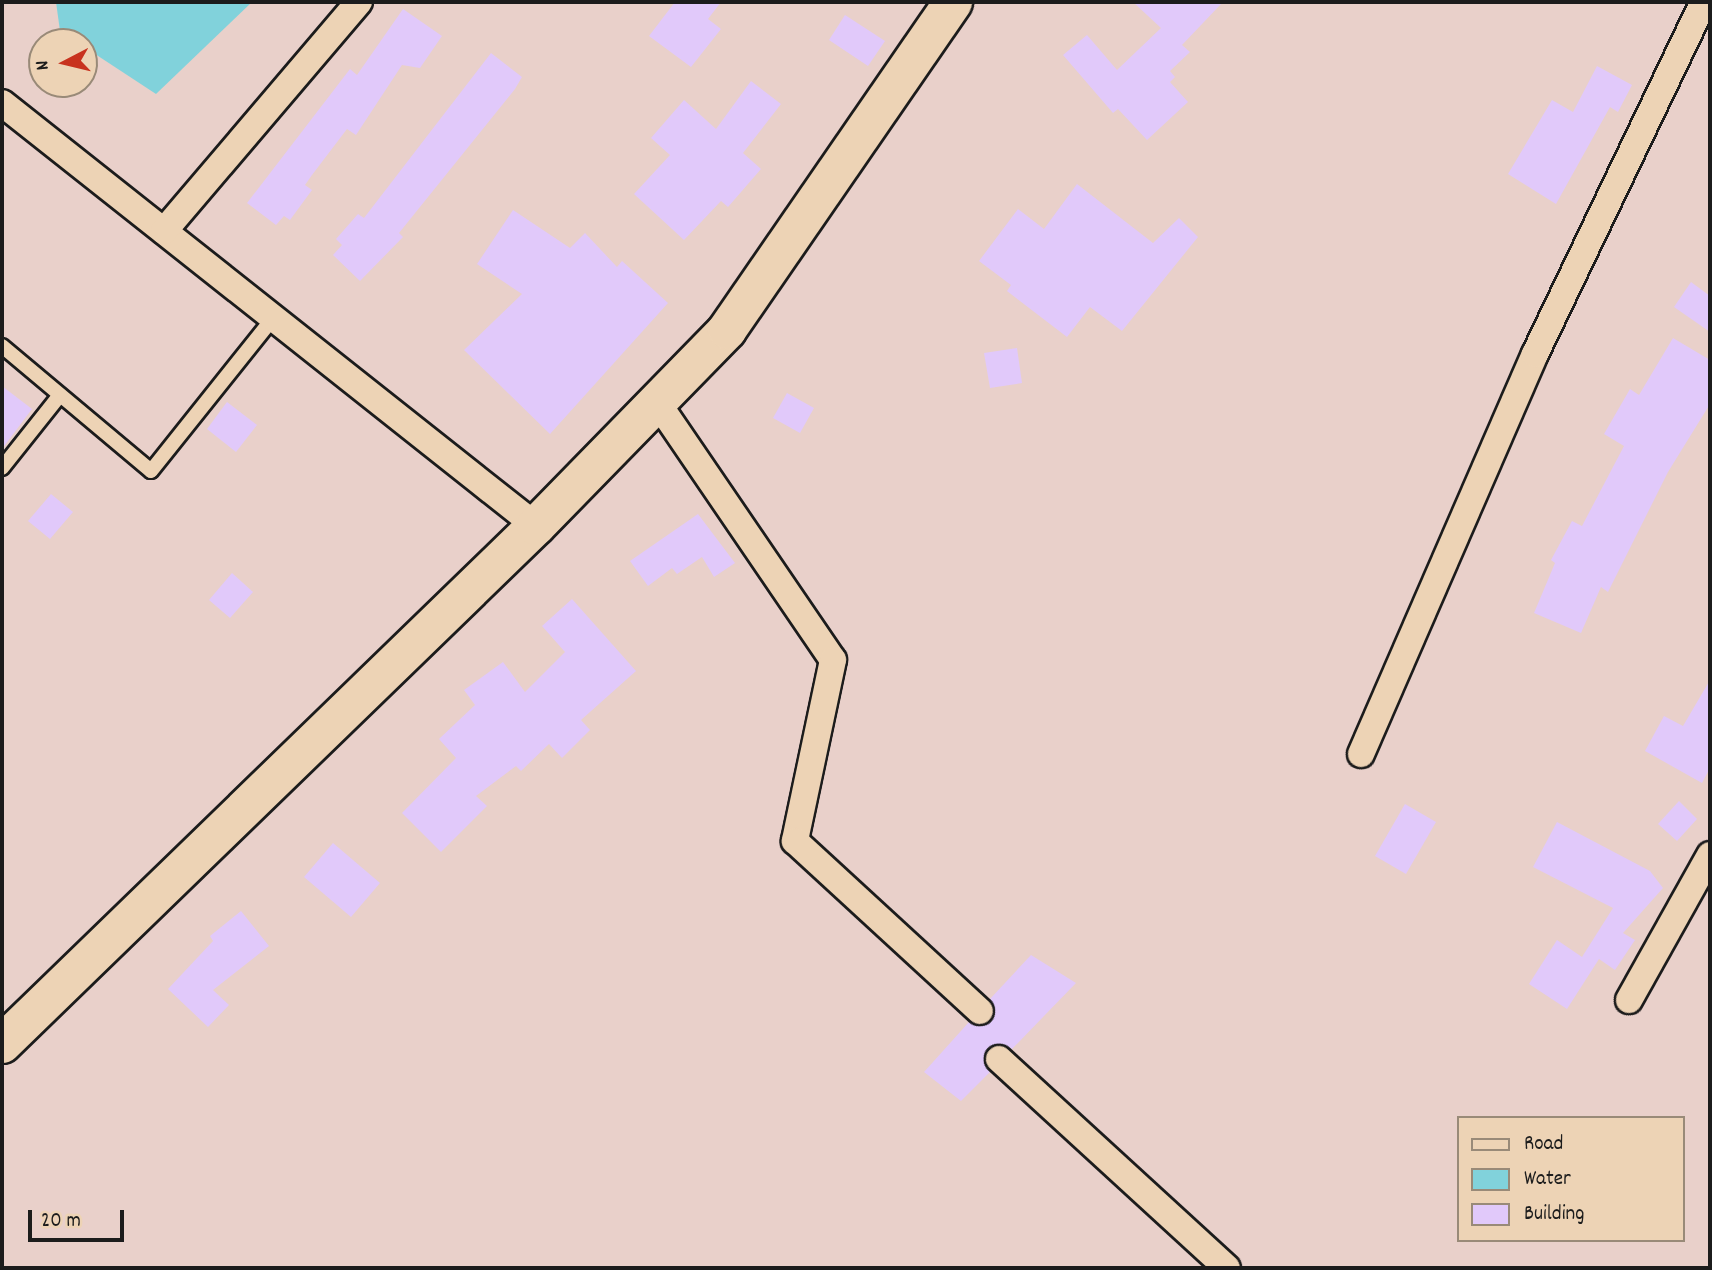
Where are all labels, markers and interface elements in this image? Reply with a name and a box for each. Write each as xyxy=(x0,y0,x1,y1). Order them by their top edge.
north arrow xyxy=(28,28,98,98)
text: N xyxy=(30,59,58,72)
legend xyxy=(1456,1116,1684,1242)
text: Road xyxy=(1524,1130,1563,1160)
text: Water xyxy=(1524,1165,1571,1195)
scale bar xyxy=(32,1196,128,1240)
text: Building xyxy=(1524,1200,1584,1230)
text: 20 m xyxy=(41,1207,81,1237)

